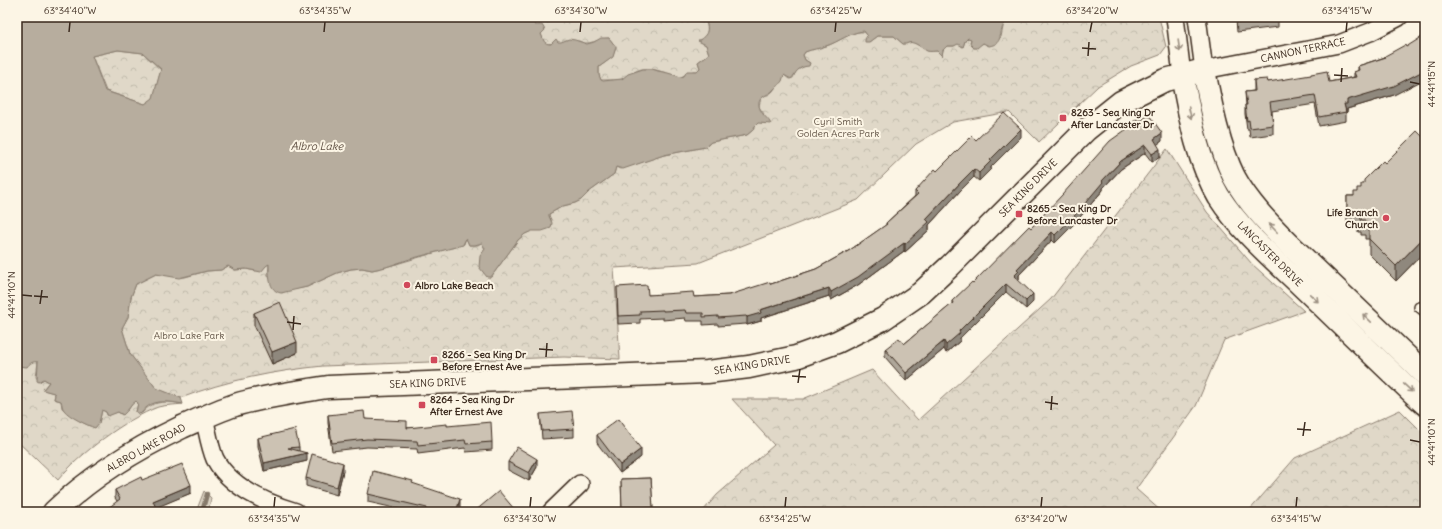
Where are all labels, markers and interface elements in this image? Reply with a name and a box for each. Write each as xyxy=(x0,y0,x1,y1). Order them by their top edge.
text: 63°34'40"W xyxy=(44,4,96,17)
text: 63°34'35"W xyxy=(299,4,351,17)
text: 63°34'30"W xyxy=(555,4,607,17)
text: 63°34'25"W xyxy=(810,4,862,17)
text: 63°34'20"W xyxy=(1066,4,1118,17)
text: 63°34'15"W xyxy=(1322,4,1372,17)
street label: CANNON TERRACE xyxy=(1259,35,1347,65)
one-way arrow xyxy=(1175,39,1183,52)
text: 44°41'15"N xyxy=(1425,61,1438,107)
place label: 8263 - Sea King Dr After Lancaster Dr xyxy=(1071,106,1156,131)
one-way arrow xyxy=(1187,107,1194,120)
marker: 8263 - Sea King Dr After Lancaster Dr xyxy=(1058,113,1068,123)
park label: Cyril Smith Golden Acres Park xyxy=(797,115,879,140)
water label: Albro Lake xyxy=(291,139,344,153)
street label: SEA KING DRIVE xyxy=(996,156,1060,220)
place label: 8265 - Sea King Dr Before Lancaster Dr xyxy=(1027,202,1119,227)
place label: Life Branch Church xyxy=(1327,206,1378,231)
marker: 8265 - Sea King Dr Before Lancaster Dr xyxy=(1014,209,1024,219)
marker: Life Branch Church xyxy=(1381,213,1391,223)
street label: LANCASTER DRIVE xyxy=(1235,219,1305,289)
one-way arrow xyxy=(1268,223,1278,233)
text: 44°41'10"N xyxy=(5,271,18,319)
place label: Albro Lake Beach xyxy=(415,279,494,292)
marker: Albro Lake Beach xyxy=(402,280,412,290)
one-way arrow xyxy=(1309,293,1319,303)
one-way arrow xyxy=(1362,313,1372,323)
park label: Albro Lake Park xyxy=(154,329,224,342)
place label: 8266 - Sea King Dr Before Ernest Ave xyxy=(442,348,527,373)
street label: SEA KING DRIVE xyxy=(713,353,791,377)
marker: 8266 - Sea King Dr Before Ernest Ave xyxy=(429,355,439,365)
street label: SEA KING DRIVE xyxy=(389,375,467,391)
one-way arrow xyxy=(1403,383,1413,393)
place label: 8264 - Sea King Dr After Ernest Ave xyxy=(430,393,515,418)
marker: 8264 - Sea King Dr After Ernest Ave xyxy=(417,400,427,410)
text: 44°41'10"N xyxy=(1425,418,1438,466)
street label: ALBRO LAKE ROAD xyxy=(104,421,188,475)
text: 63°34'35"W xyxy=(248,512,300,525)
text: 63°34'30"W xyxy=(504,512,556,525)
text: 63°34'25"W xyxy=(759,512,811,525)
text: 63°34'20"W xyxy=(1015,512,1067,525)
text: 63°34'15"W xyxy=(1271,512,1321,525)

